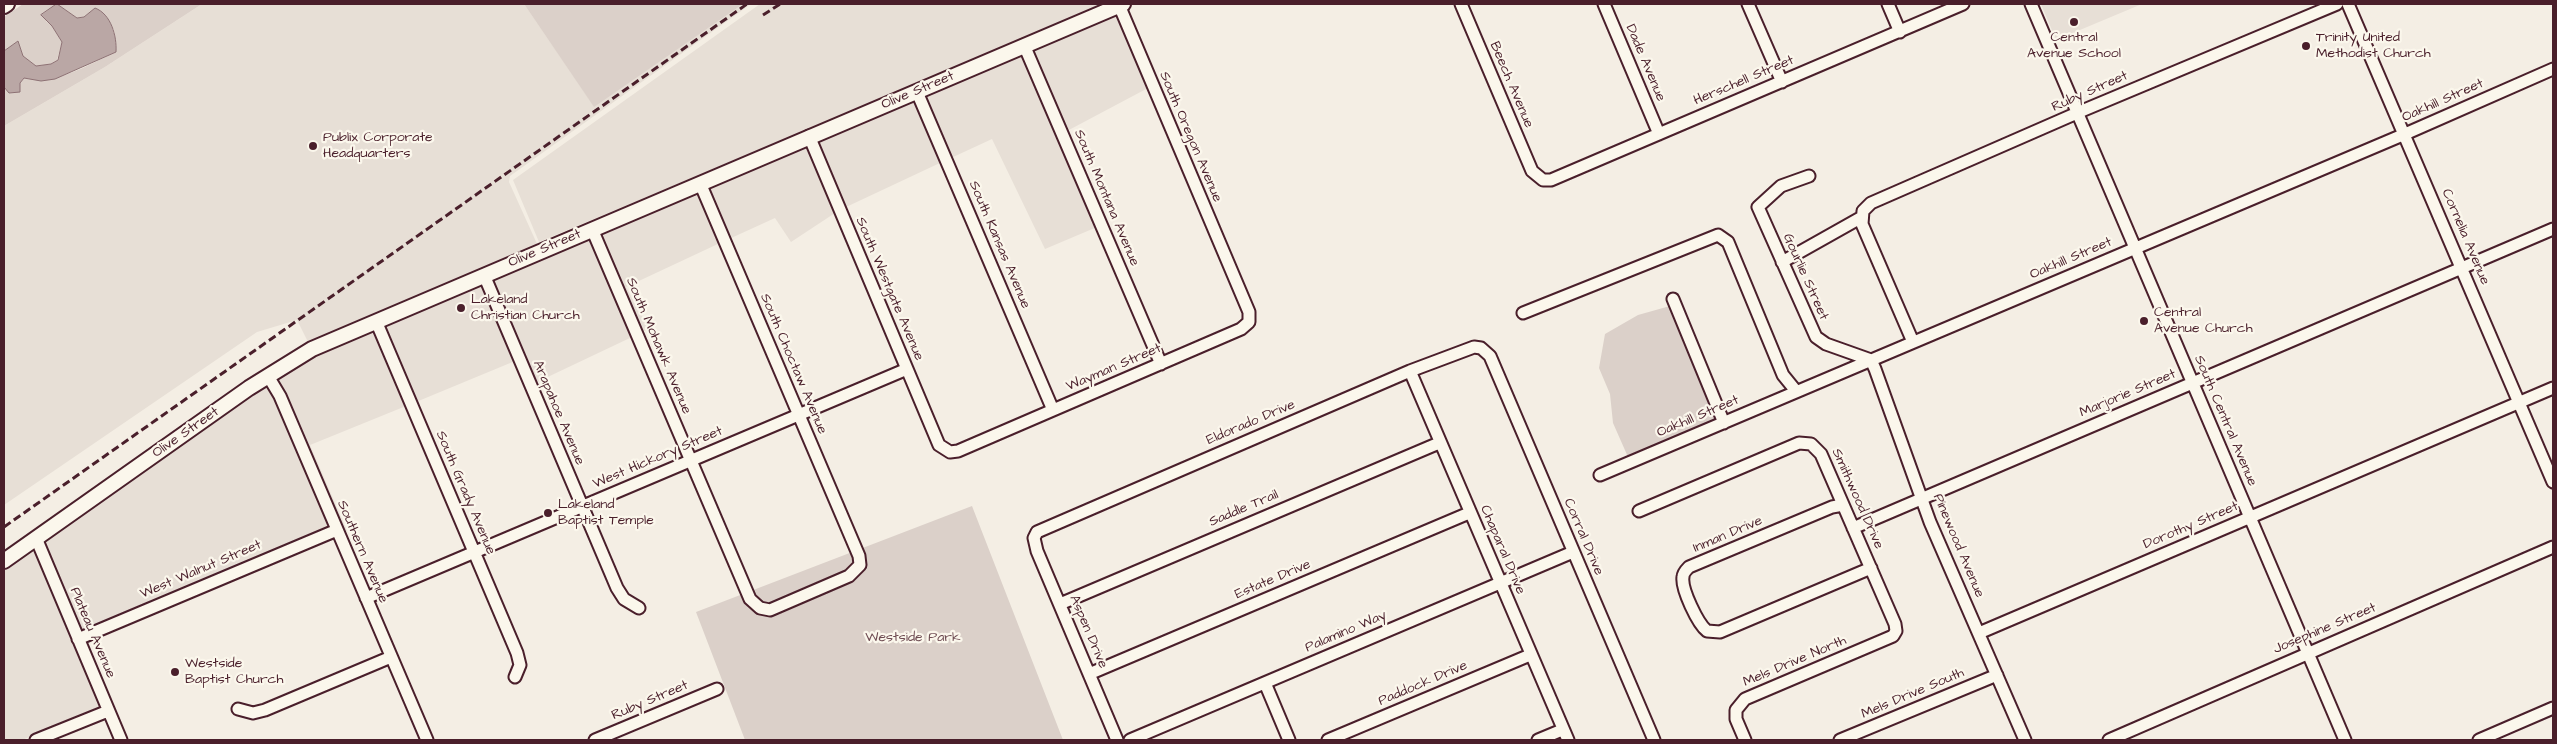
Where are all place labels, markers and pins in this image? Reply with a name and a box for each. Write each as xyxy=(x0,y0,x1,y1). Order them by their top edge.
marker: Central Avenue School xyxy=(2068,16,2080,28)
place label: Central Avenue School xyxy=(2027,30,2121,62)
place label: Trinity United Methodist Church xyxy=(2316,30,2431,62)
marker: Trinity United Methodist Church xyxy=(2300,40,2312,52)
place label: Publix Corporate Headquarters xyxy=(323,130,433,162)
marker: Publix Corporate Headquarters xyxy=(307,140,319,152)
place label: Lakeland Christian Church xyxy=(471,292,580,324)
marker: Lakeland Christian Church xyxy=(455,302,467,314)
place label: Central Avenue Church xyxy=(2154,305,2253,338)
marker: Central Avenue Church xyxy=(2138,315,2150,327)
place label: Lakeland Baptist Temple xyxy=(558,497,654,530)
marker: Lakeland Baptist Temple xyxy=(542,507,554,519)
place label: Westside Baptist Church xyxy=(185,656,283,689)
marker: Westside Baptist Church xyxy=(169,666,181,678)

